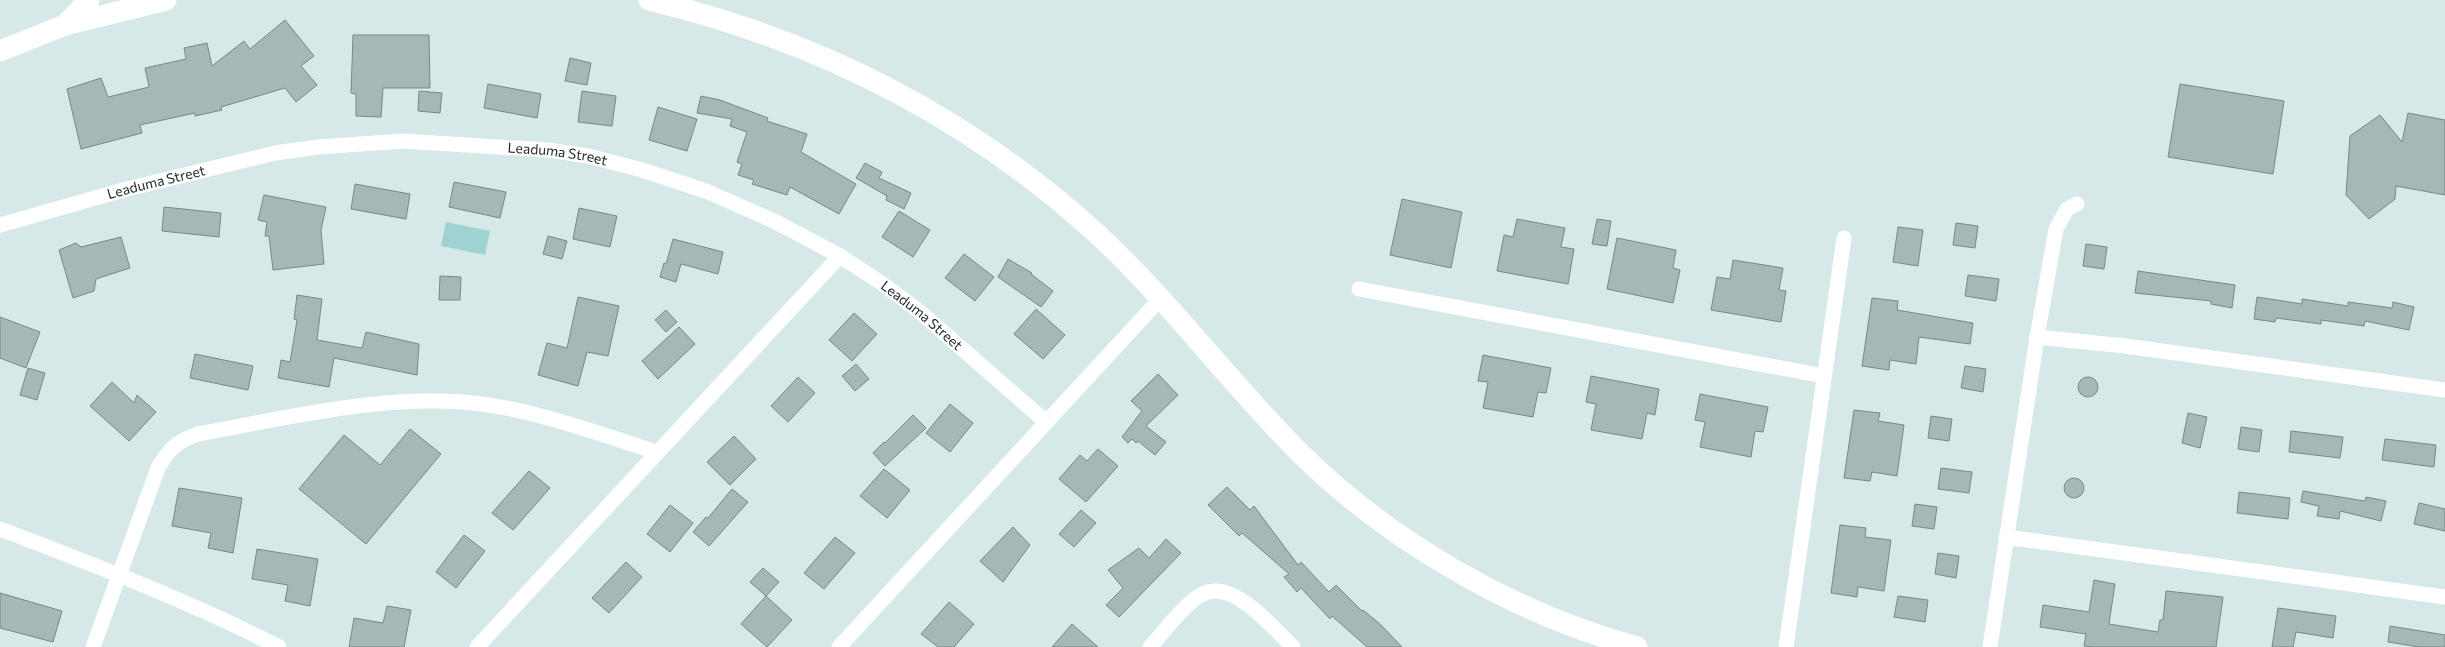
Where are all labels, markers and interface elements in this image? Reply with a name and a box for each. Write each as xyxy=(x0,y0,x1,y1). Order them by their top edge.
street label: Leaduma Street xyxy=(507,139,609,169)
street label: Leaduma Street xyxy=(105,161,207,202)
street label: Leaduma Street xyxy=(878,277,967,354)

